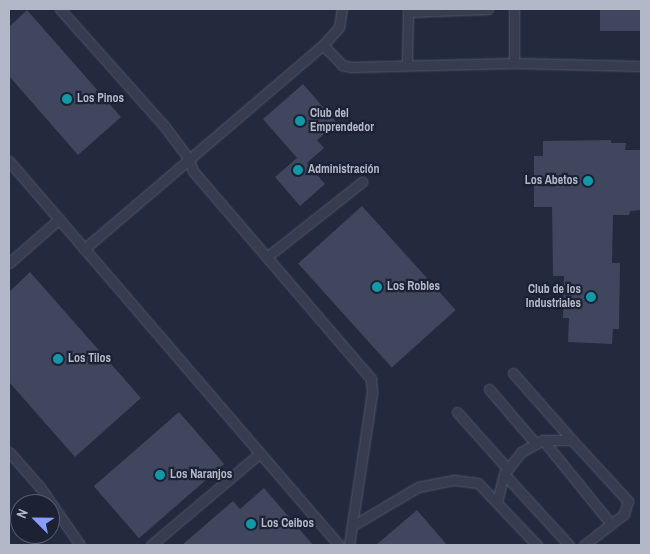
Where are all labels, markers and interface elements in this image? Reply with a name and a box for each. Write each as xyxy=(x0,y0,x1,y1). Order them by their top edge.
place label: Los Pinos xyxy=(77,92,124,106)
marker: Los Pinos xyxy=(61,93,73,105)
place label: Club del Emprendedor xyxy=(310,107,374,135)
marker: Club del Emprendedor xyxy=(294,115,306,127)
place label: Administración xyxy=(308,163,380,177)
marker: Administración xyxy=(292,164,304,176)
place label: Los Abetos xyxy=(524,174,578,188)
marker: Los Abetos xyxy=(582,175,594,187)
place label: Los Robles xyxy=(387,280,440,294)
marker: Los Robles xyxy=(371,281,383,293)
place label: Club de los Industriales xyxy=(526,283,581,311)
marker: Club de los Industriales xyxy=(585,291,597,303)
place label: Los Tilos xyxy=(68,352,111,366)
marker: Los Tilos xyxy=(52,353,64,365)
place label: Los Naranjos xyxy=(170,468,232,482)
marker: Los Naranjos xyxy=(154,469,166,481)
north arrow xyxy=(10,494,60,544)
text: N xyxy=(12,506,32,521)
place label: Los Ceibos xyxy=(261,517,314,531)
marker: Los Ceibos xyxy=(245,518,257,530)

